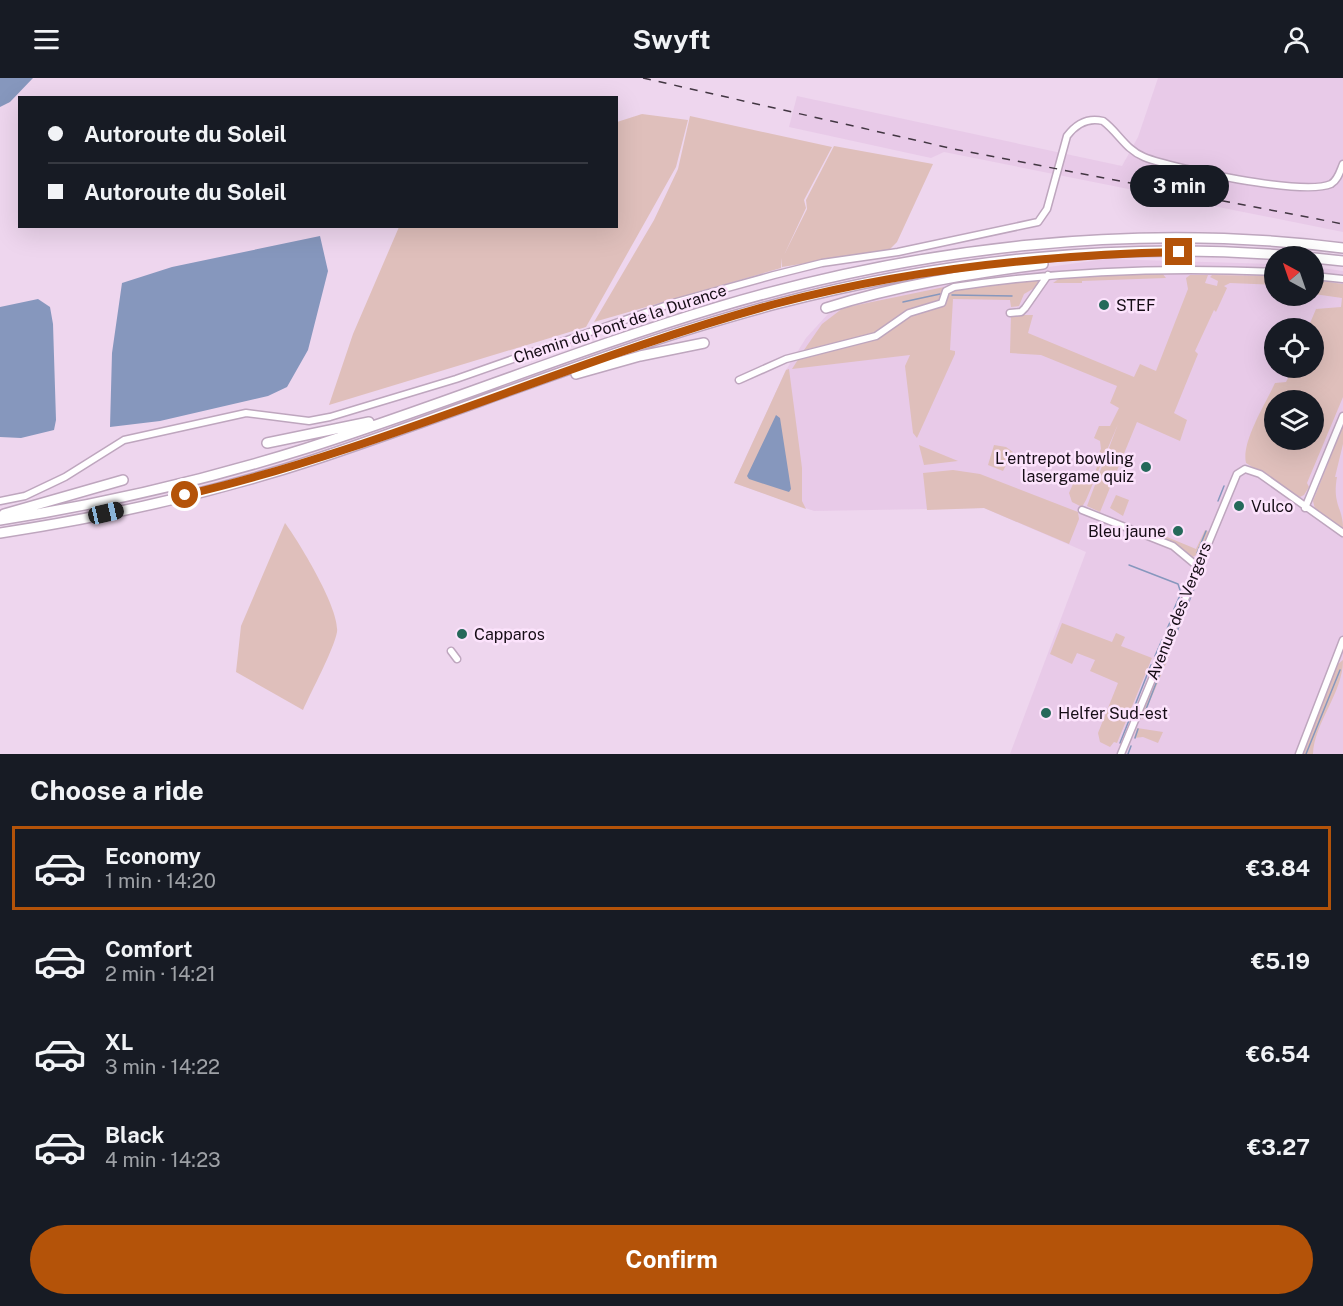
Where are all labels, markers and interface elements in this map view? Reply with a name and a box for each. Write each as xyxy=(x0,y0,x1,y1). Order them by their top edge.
icon: menu xyxy=(30,23,63,56)
text: Swyft xyxy=(633,23,710,55)
icon: person xyxy=(1280,23,1313,56)
text: Autoroute du Soleil xyxy=(84,121,287,147)
callout: 3 min xyxy=(1130,165,1228,207)
text: 3 min xyxy=(1153,174,1206,198)
text: Autoroute du Soleil xyxy=(84,179,287,205)
route end xyxy=(1165,238,1192,265)
north arrow xyxy=(1264,246,1324,306)
map controls xyxy=(1264,246,1324,450)
street label: Chemin du Pont de la Durance xyxy=(511,281,729,367)
place label: STEF xyxy=(1116,296,1156,315)
marker: STEF xyxy=(1097,298,1111,312)
button: locate xyxy=(1264,318,1324,378)
button: layers xyxy=(1264,390,1324,450)
place label: L'entrepot bowling lasergame quiz xyxy=(995,449,1134,486)
marker: L'entrepot bowling lasergame quiz xyxy=(1139,460,1153,474)
route start xyxy=(171,481,198,508)
place label: Vulco xyxy=(1251,497,1293,516)
marker: Vulco xyxy=(1232,499,1246,513)
car xyxy=(86,500,126,526)
place label: Bleu jaune xyxy=(1088,522,1166,541)
marker: Bleu jaune xyxy=(1171,524,1185,538)
street label: Avenue des Vergers xyxy=(1143,539,1215,683)
place label: Capparos xyxy=(474,625,545,644)
marker: Capparos xyxy=(455,627,469,641)
place label: Helfer Sud-est xyxy=(1058,704,1168,723)
marker: Helfer Sud-est xyxy=(1039,706,1053,720)
text: Choose a ride xyxy=(30,774,204,806)
icon: car xyxy=(33,841,87,895)
text: Economy xyxy=(105,843,201,869)
text: €3.84 xyxy=(1246,855,1310,881)
text: 1 min · 14:20 xyxy=(105,869,216,893)
icon: car xyxy=(33,934,87,988)
text: Comfort xyxy=(105,936,192,962)
text: €5.19 xyxy=(1251,948,1310,974)
text: 2 min · 14:21 xyxy=(105,962,216,986)
icon: car xyxy=(33,1027,87,1081)
text: XL xyxy=(105,1029,133,1055)
text: €6.54 xyxy=(1246,1041,1310,1067)
text: 3 min · 14:22 xyxy=(105,1055,220,1079)
icon: car xyxy=(33,1120,87,1174)
text: Black xyxy=(105,1122,164,1148)
text: €3.27 xyxy=(1247,1134,1310,1160)
text: 4 min · 14:23 xyxy=(105,1148,221,1172)
button: Confirm xyxy=(30,1225,1313,1294)

